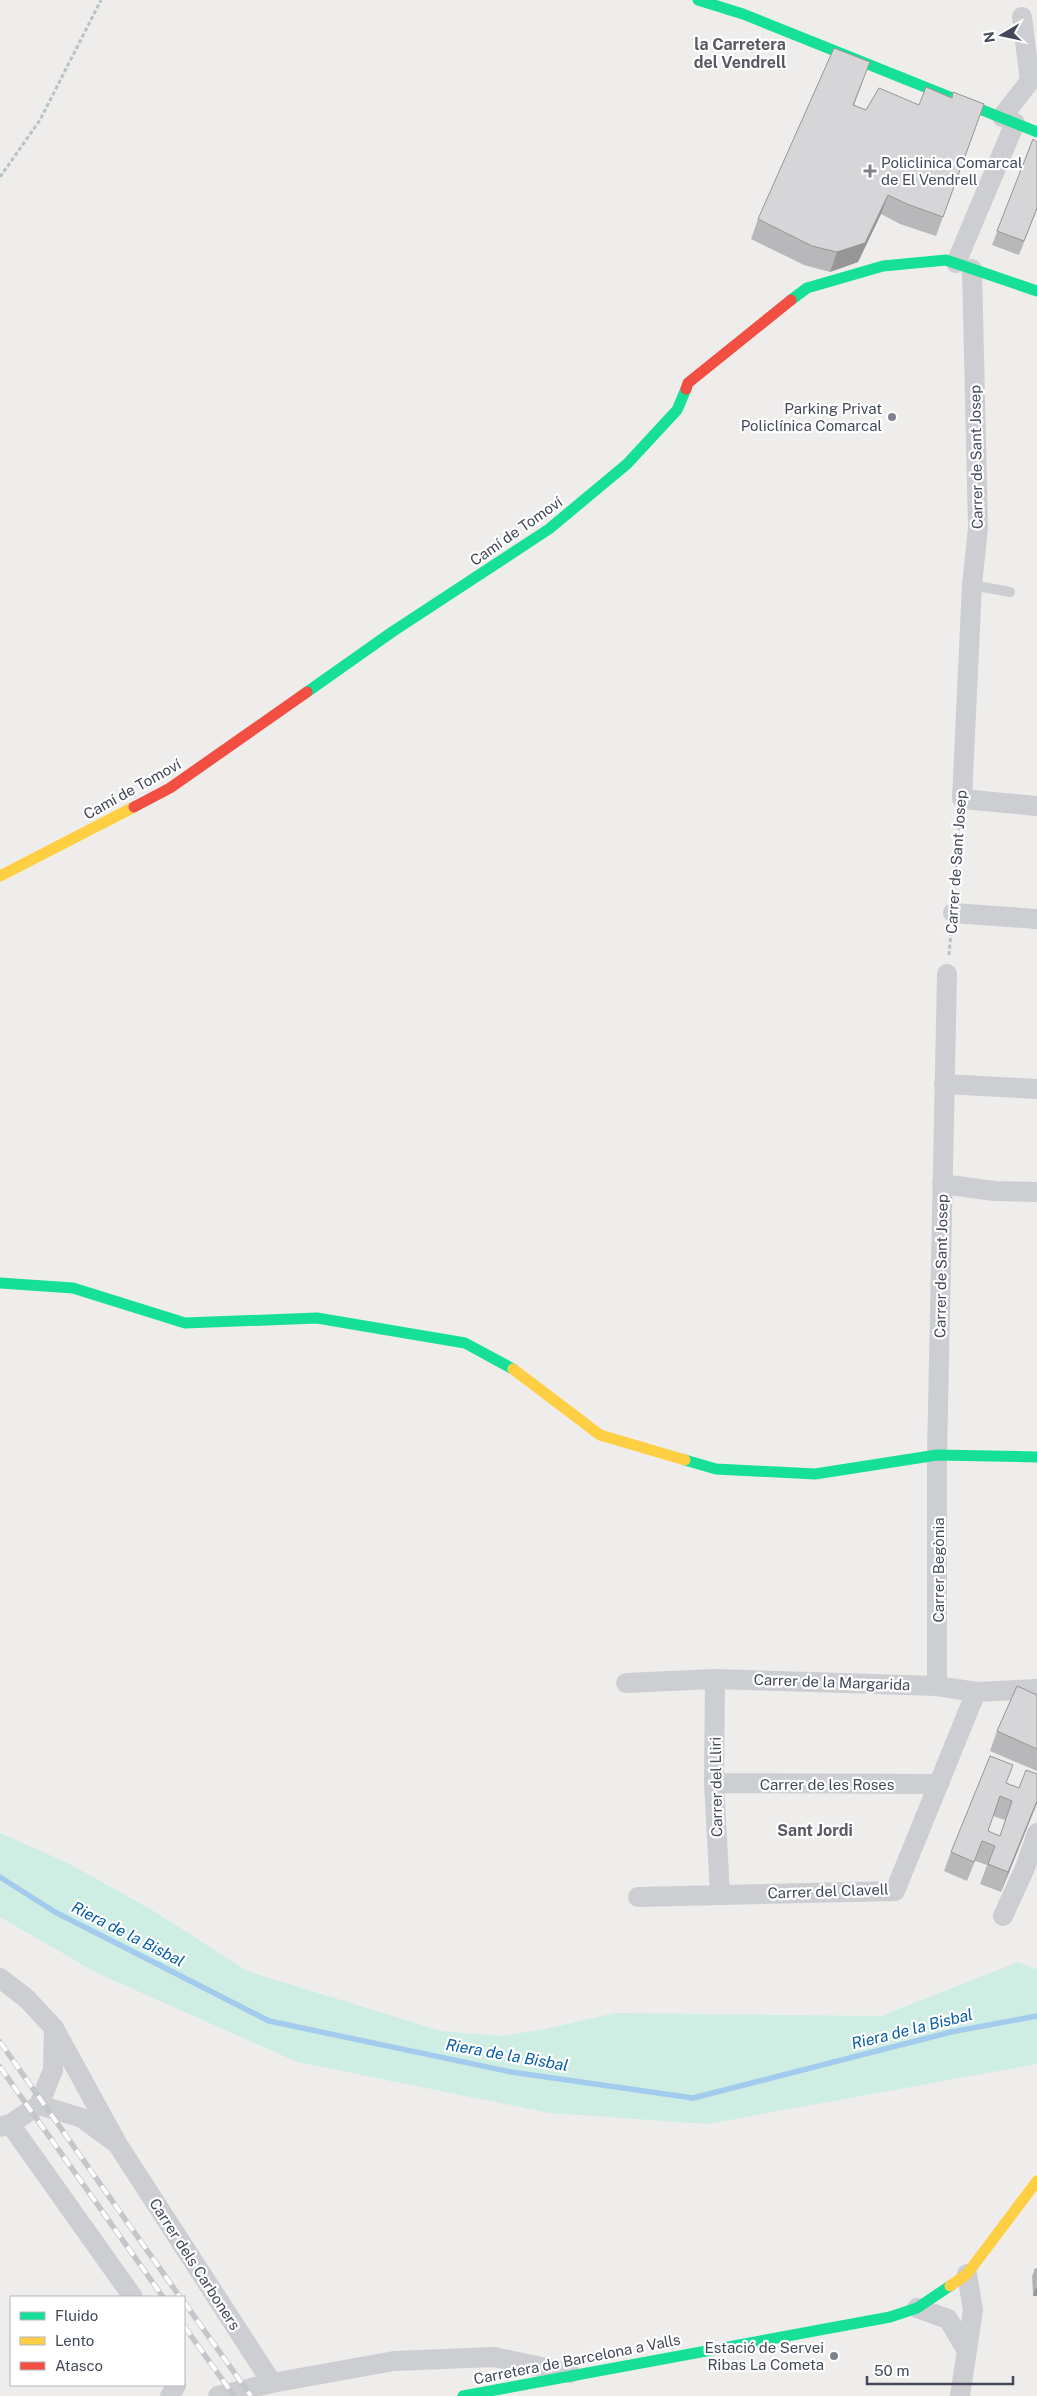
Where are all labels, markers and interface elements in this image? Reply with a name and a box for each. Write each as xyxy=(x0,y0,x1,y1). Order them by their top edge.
north arrow xyxy=(977,10,1027,60)
text: N xyxy=(980,30,998,44)
district label: la Carretera del Vendrell xyxy=(694,35,786,72)
place label: Policlinica Comarcal de El Vendrell xyxy=(881,154,1022,188)
marker: Policlinica Comarcal de El Vendrell xyxy=(863,164,877,178)
street label: Carrer de Sant Josep xyxy=(966,385,986,529)
place label: Parking Privat Policlínica Comarcal xyxy=(741,400,882,434)
marker: Parking Privat Policlínica Comarcal xyxy=(886,411,898,423)
street label: Camí de Tomoví xyxy=(467,493,566,569)
street label: Camí de Tomoví xyxy=(80,755,184,823)
street label: Carrer de Sant Josep xyxy=(942,789,970,935)
street label: Carrer de Sant Josep xyxy=(931,1194,951,1338)
street label: Carrer Begònia xyxy=(930,1518,947,1622)
street label: Carrer de la Margarida xyxy=(753,1671,911,1693)
street label: Carrer del Lliri xyxy=(707,1737,725,1837)
street label: Carrer de les Roses xyxy=(760,1776,894,1793)
district label: Sant Jordi xyxy=(777,1821,853,1840)
street label: Carrer del Clavell xyxy=(767,1880,889,1902)
water label: Riera de la Bisbal xyxy=(68,1897,188,1971)
water label: Riera de la Bisbal xyxy=(849,2005,975,2053)
water label: Riera de la Bisbal xyxy=(444,2035,570,2075)
street label: Carrer dels Carboners xyxy=(146,2195,244,2333)
legend xyxy=(10,2296,185,2386)
text: Fluido xyxy=(55,2307,98,2324)
street label: Carretera de Barcelona a Valls xyxy=(472,2331,682,2387)
text: Lento xyxy=(55,2332,94,2349)
place label: Estació de Servei Ribas La Cometa xyxy=(705,2339,824,2373)
marker: Estació de Servei Ribas La Cometa xyxy=(828,2350,840,2362)
scale bar xyxy=(867,2354,1013,2386)
text: Atasco xyxy=(55,2357,103,2374)
text: 50 m xyxy=(874,2362,909,2379)

